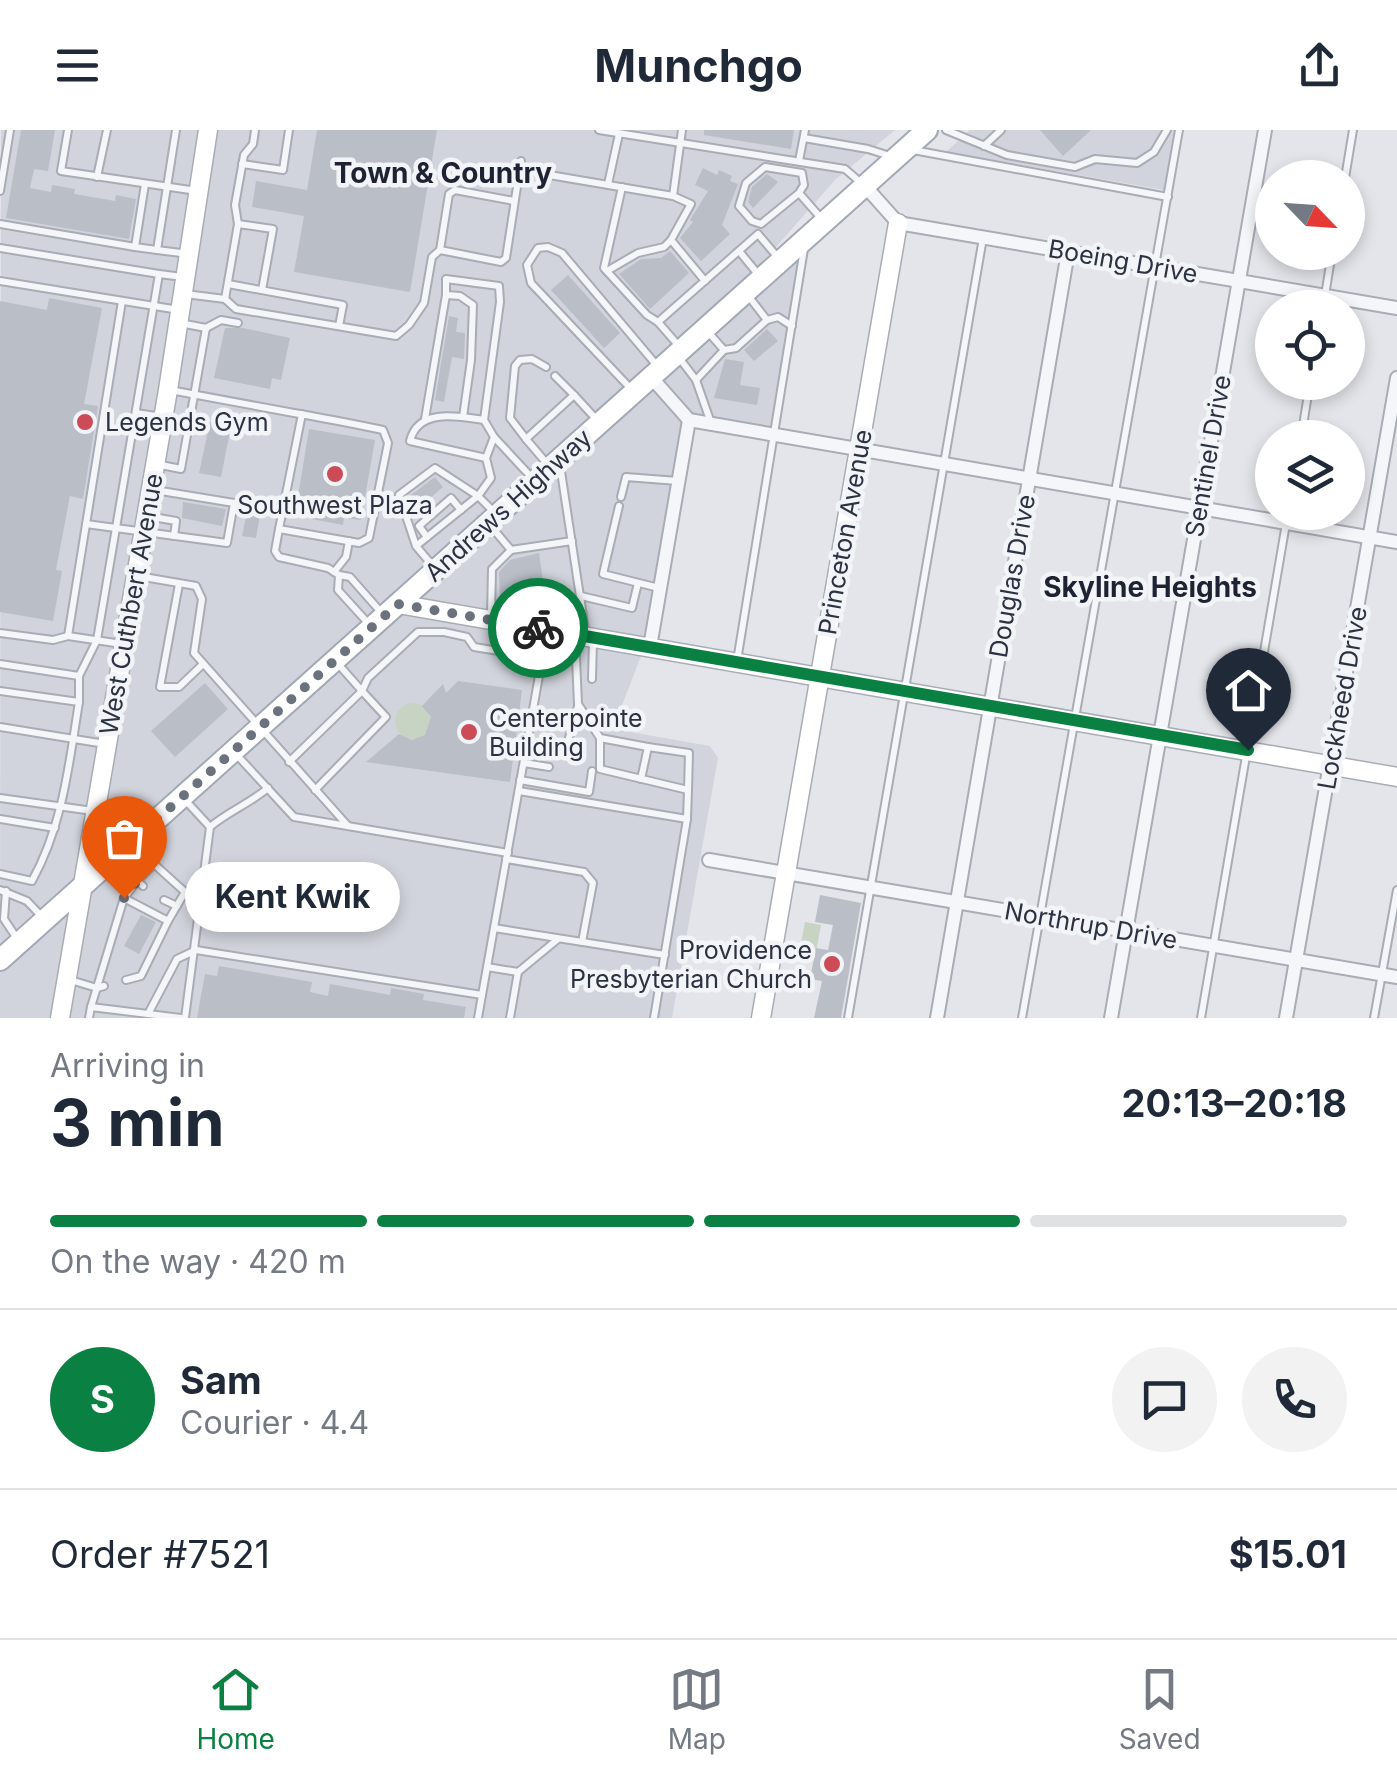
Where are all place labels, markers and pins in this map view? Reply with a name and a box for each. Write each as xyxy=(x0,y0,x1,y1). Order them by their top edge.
place label: Legends Gym xyxy=(105,407,269,437)
marker: Legends Gym xyxy=(74,411,96,433)
marker: Southwest Plaza xyxy=(324,463,346,485)
place label: Southwest Plaza xyxy=(237,490,433,520)
pin xyxy=(1206,648,1291,751)
place label: Centerpointe Building xyxy=(489,703,643,762)
marker: Centerpointe Building xyxy=(458,721,480,743)
pin xyxy=(82,796,167,899)
callout: Kent Kwik xyxy=(184,863,399,933)
place label: Providence Presbyterian Church xyxy=(570,935,812,994)
marker: Providence Presbyterian Church xyxy=(821,953,843,975)

